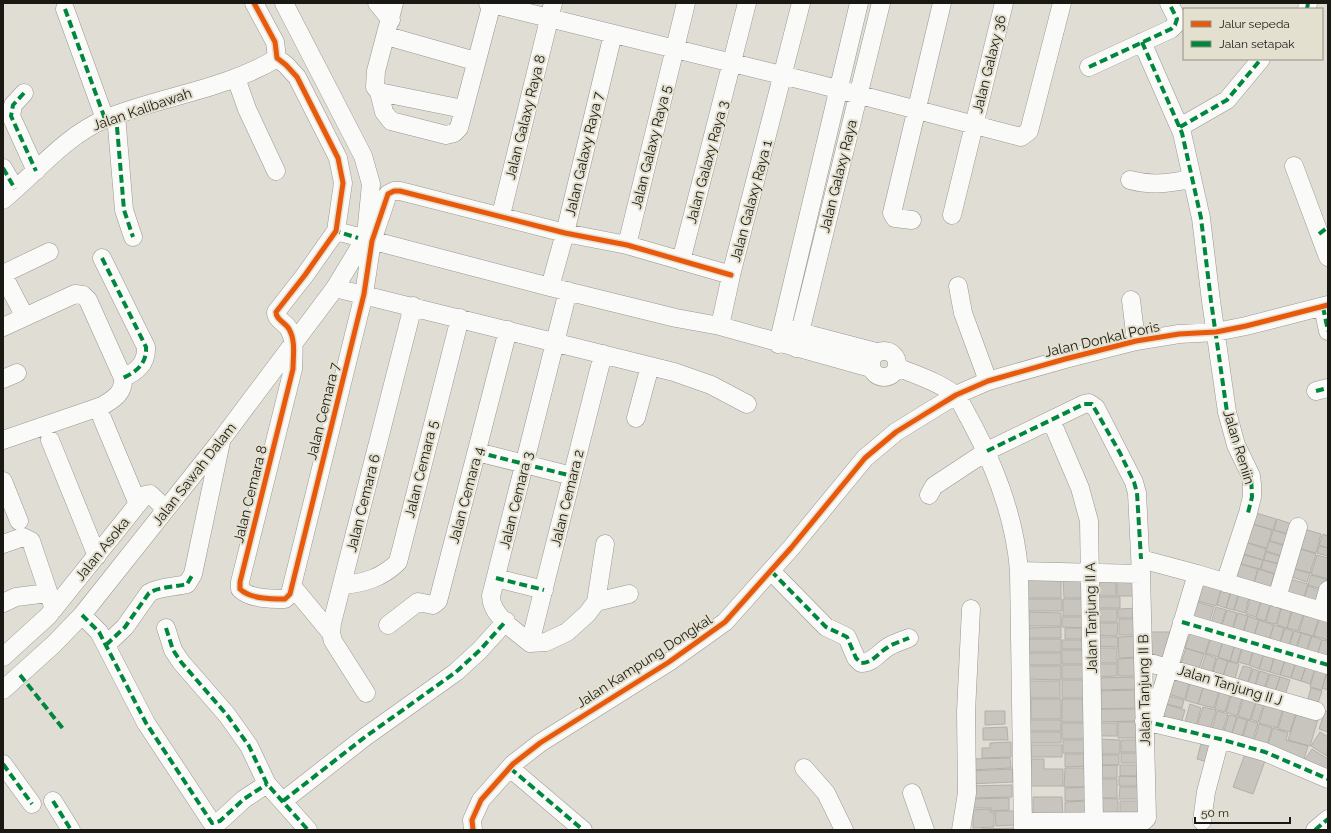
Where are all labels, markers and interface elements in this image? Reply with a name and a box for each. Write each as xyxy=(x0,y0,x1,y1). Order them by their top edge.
legend xyxy=(1183,8,1323,60)
street label: Jalan Galaxy 36 xyxy=(969,13,1009,115)
text: Jalur sepeda xyxy=(1219,17,1290,31)
text: Jalan setapak xyxy=(1219,37,1295,51)
street label: Jalan Galaxy Raya 8 xyxy=(502,53,548,181)
street label: Jalan Galaxy Raya 5 xyxy=(628,83,674,211)
street label: Jalan Kalibawah xyxy=(90,85,194,133)
street label: Jalan Galaxy Raya 7 xyxy=(562,90,606,218)
street label: Jalan Galaxy Raya 3 xyxy=(683,99,731,225)
street label: Jalan Galaxy Raya xyxy=(816,118,860,234)
street label: Jalan Galaxy Raya 1 xyxy=(727,138,775,264)
street label: Jalan Donkal Poris xyxy=(1043,318,1161,360)
street label: Jalan Cemara 7 xyxy=(303,360,343,461)
street label: Jalan Reniin xyxy=(1220,408,1258,486)
street label: Jalan Cemara 5 xyxy=(401,418,441,519)
street label: Jalan Sawah Dalam xyxy=(149,420,239,528)
street label: Jalan Cemara 8 xyxy=(230,443,270,545)
street label: Jalan Cemara 4 xyxy=(445,445,487,545)
street label: Jalan Cemara 2 xyxy=(547,448,587,548)
street label: Jalan Cemara 3 xyxy=(496,450,536,550)
street label: Jalan Cemara 6 xyxy=(343,452,383,554)
street label: Jalan Asoka xyxy=(72,514,132,584)
street label: Jalan Tanjung II A xyxy=(1082,562,1100,674)
street label: Jalan Kampung Dongkal xyxy=(573,611,715,711)
street label: Jalan Tanjung II B xyxy=(1135,634,1153,746)
street label: Jalan Tanjung II J xyxy=(1176,661,1284,709)
scale bar xyxy=(1195,799,1290,825)
text: 50 m xyxy=(1201,806,1229,820)

